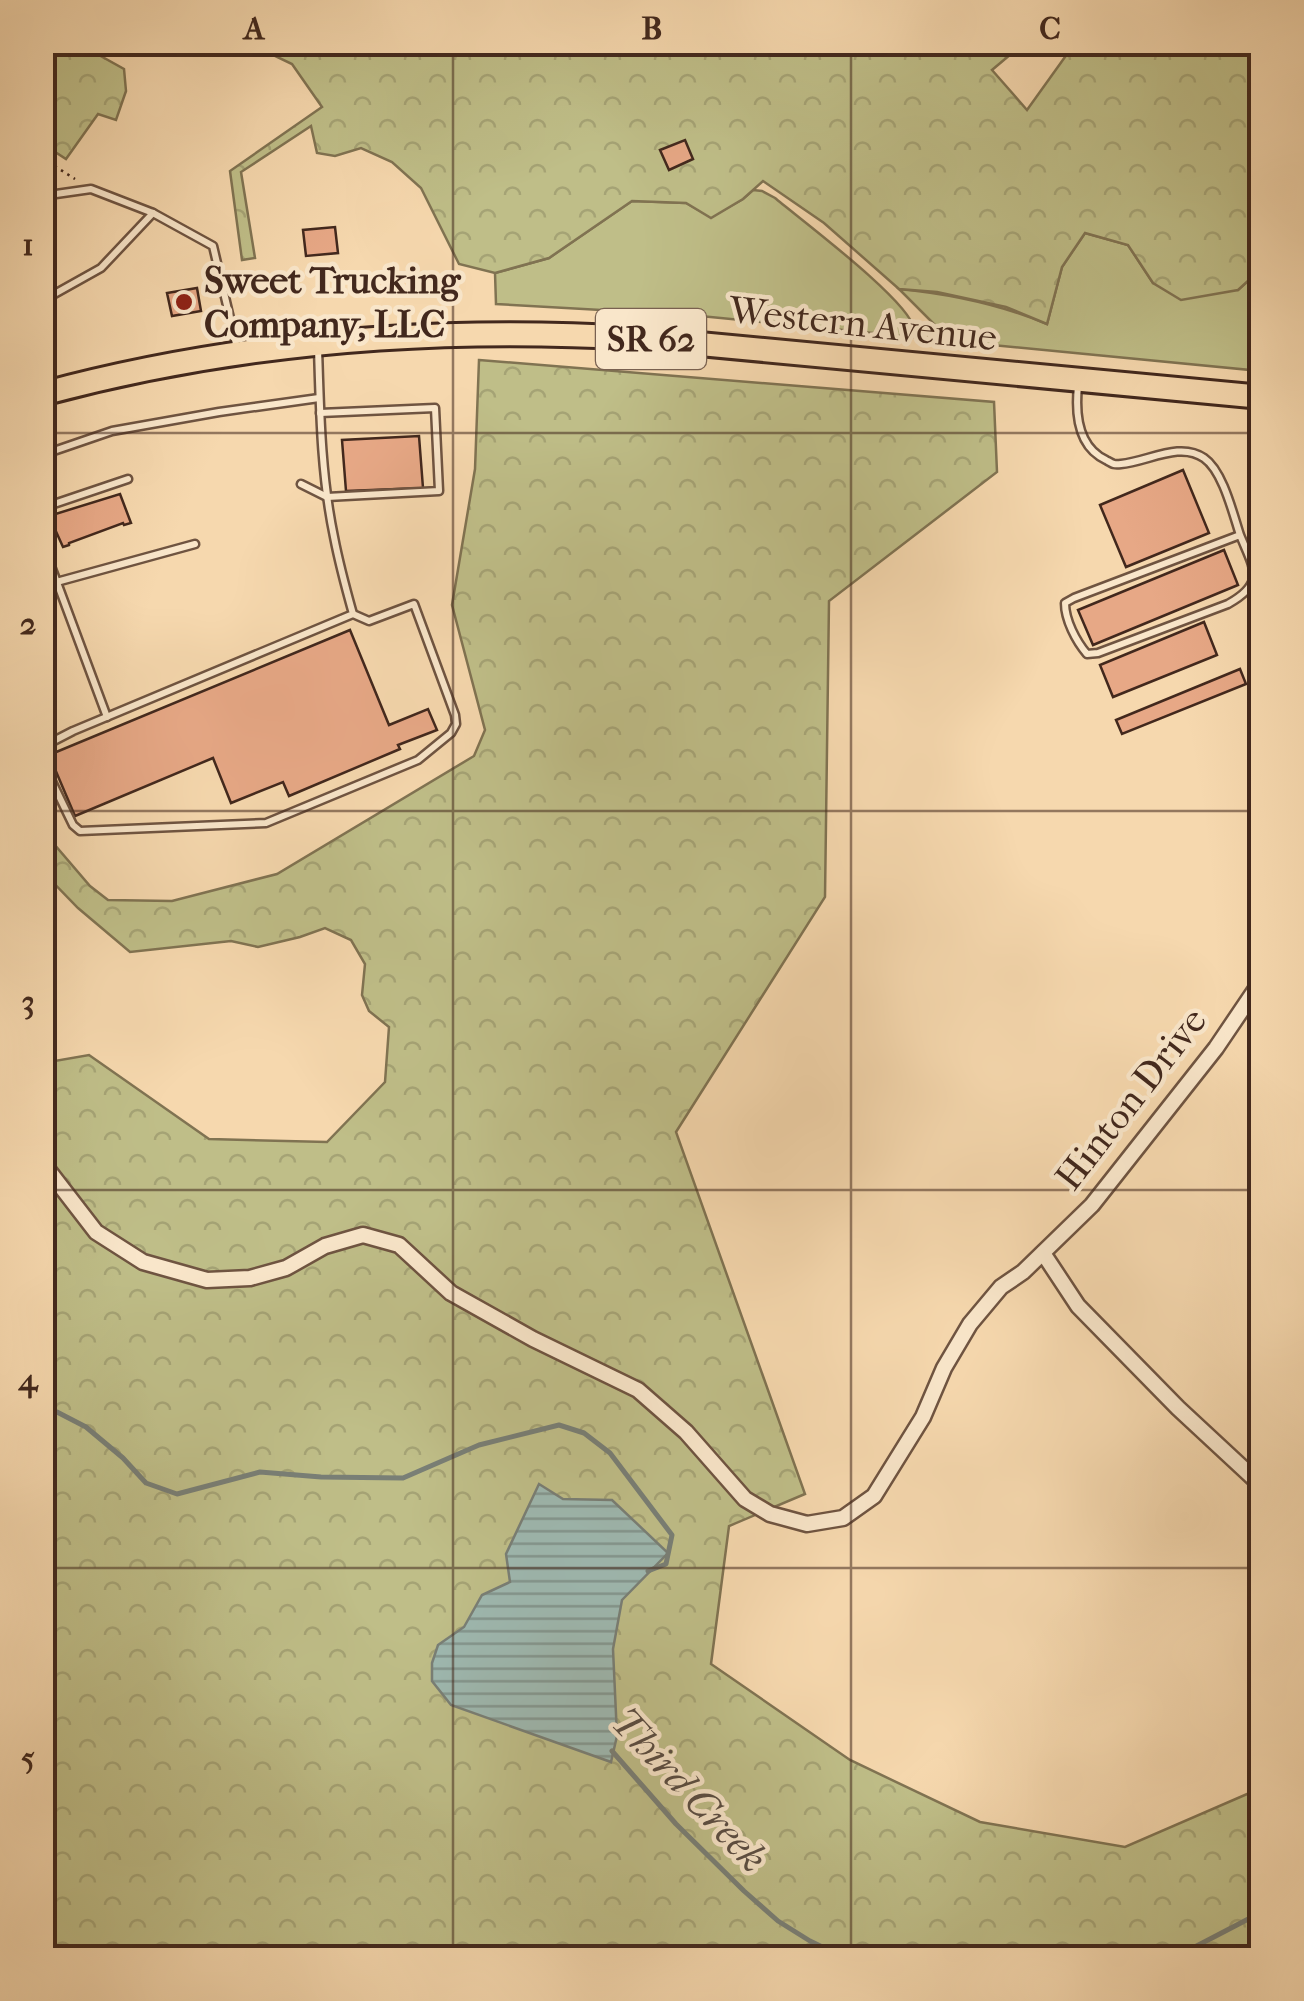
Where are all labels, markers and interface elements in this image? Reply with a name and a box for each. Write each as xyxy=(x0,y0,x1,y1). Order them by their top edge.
text: A xyxy=(242,10,266,47)
text: B xyxy=(642,10,662,47)
text: C xyxy=(1039,10,1061,47)
text: 1 xyxy=(22,226,34,263)
place label: Sweet Trucking Company, LLC xyxy=(204,258,462,347)
street label: Western Avenue xyxy=(726,287,999,360)
marker: Sweet Trucking Company, LLC xyxy=(173,291,195,313)
road number: SR 62 xyxy=(596,309,706,369)
text: 2 xyxy=(20,605,36,642)
text: 3 xyxy=(21,983,35,1020)
street label: Hinton Drive xyxy=(1046,999,1216,1199)
text: 4 xyxy=(18,1361,40,1399)
water label: Third Creek xyxy=(602,1699,776,1881)
text: 5 xyxy=(21,1739,35,1776)

